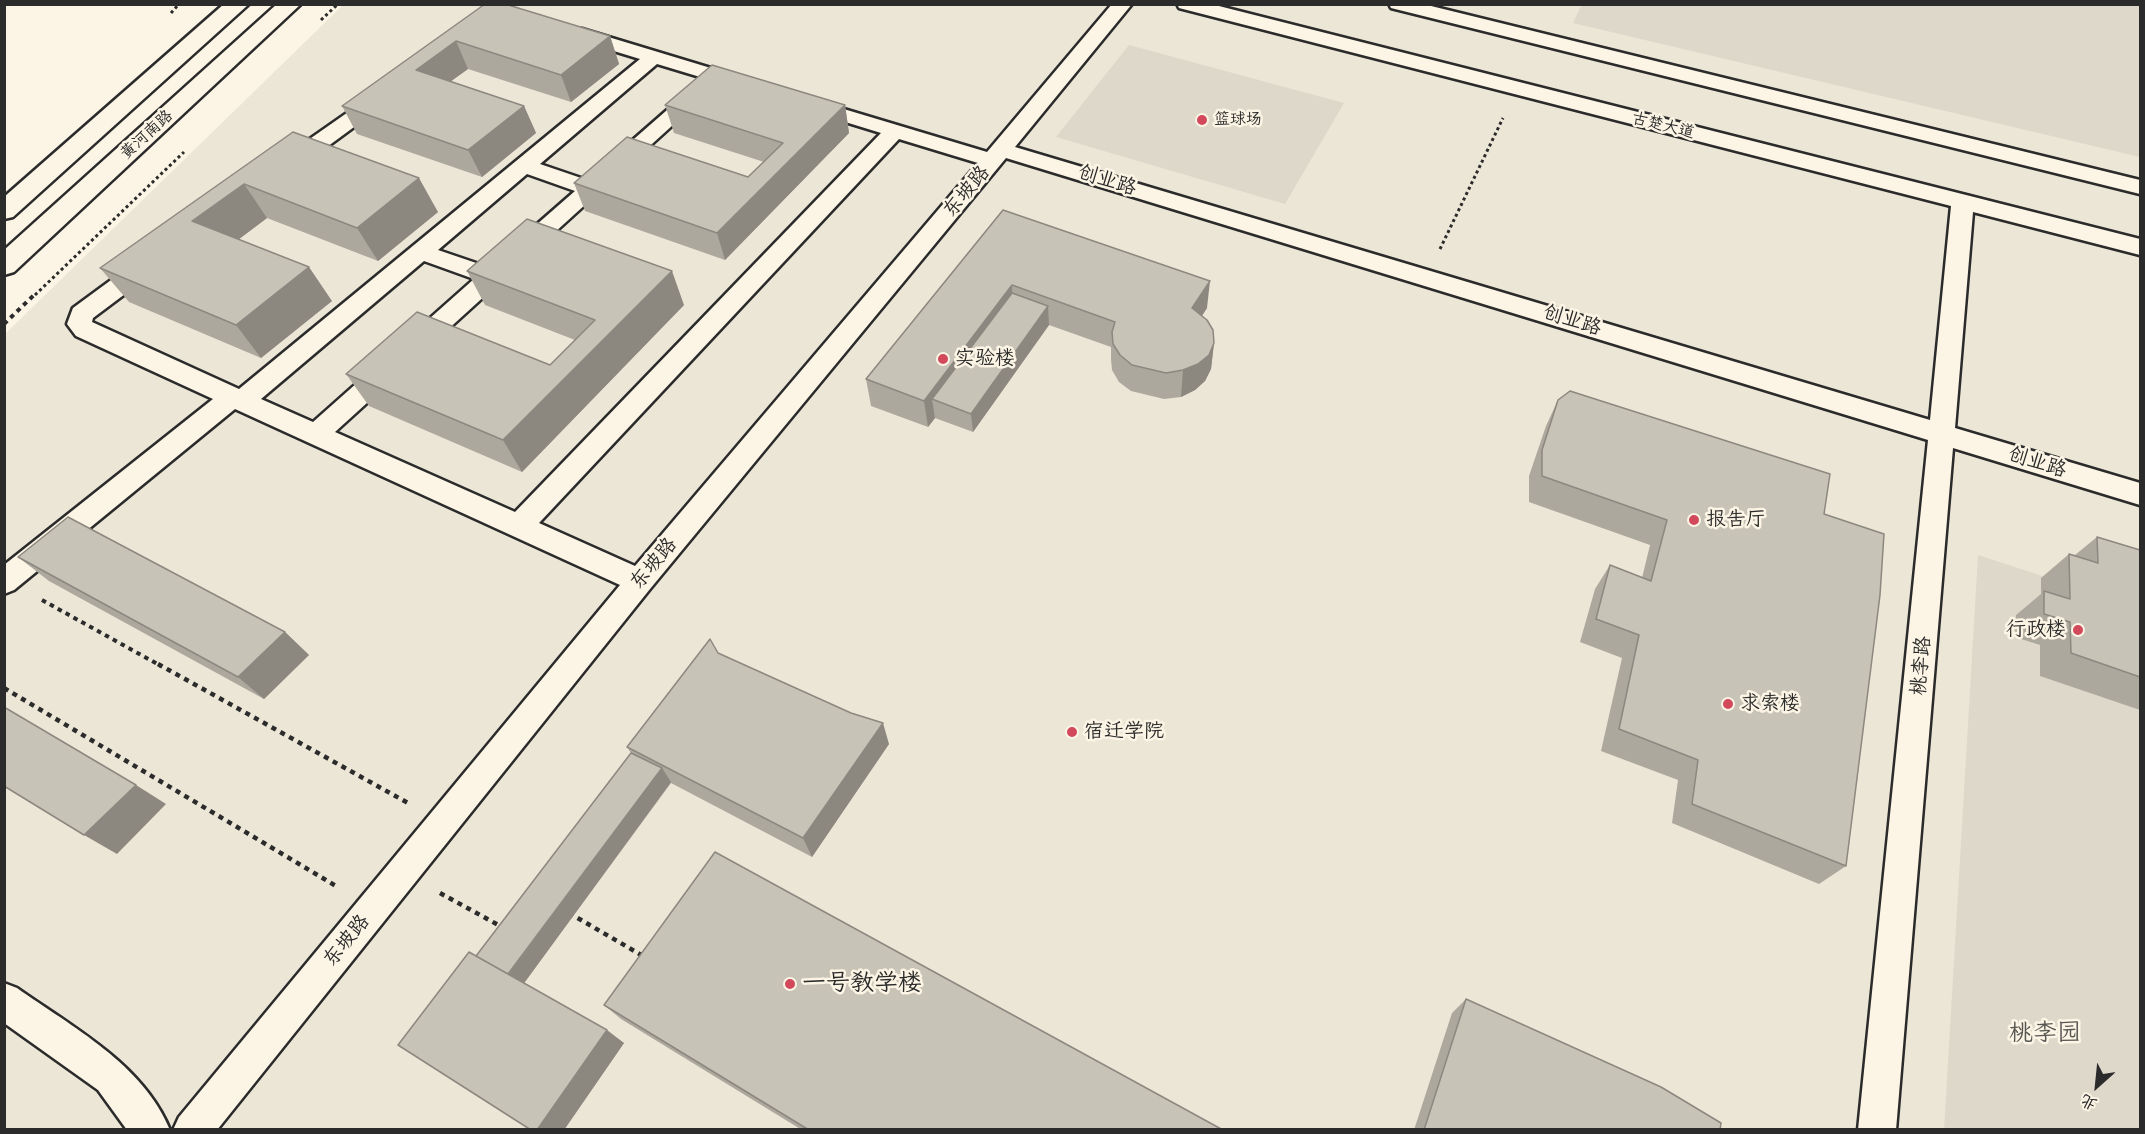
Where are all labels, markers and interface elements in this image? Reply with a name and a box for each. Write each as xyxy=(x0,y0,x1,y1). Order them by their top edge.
street label: 黄河南路 xyxy=(117,106,177,164)
street label: 古楚大道 xyxy=(1630,109,1696,143)
place label: 篮球场 xyxy=(1214,110,1262,130)
marker: 篮球场 xyxy=(1195,113,1209,127)
street label: 东坡路 xyxy=(939,161,995,223)
street label: 创业路 xyxy=(1075,161,1139,201)
street label: 创业路 xyxy=(1540,301,1604,341)
place label: 实验楼 xyxy=(955,347,1015,371)
marker: 实验楼 xyxy=(936,352,950,366)
street label: 创业路 xyxy=(2005,443,2069,483)
place label: 报告厅 xyxy=(1706,508,1766,532)
marker: 报告厅 xyxy=(1687,513,1701,527)
street label: 东坡路 xyxy=(626,533,682,595)
place label: 行政楼 xyxy=(2006,618,2066,642)
marker: 行政楼 xyxy=(2071,623,2085,637)
street label: 桃李路 xyxy=(1907,635,1937,697)
place label: 求索楼 xyxy=(1740,692,1800,716)
marker: 求索楼 xyxy=(1721,697,1735,711)
place label: 宿迁学院 xyxy=(1084,720,1164,744)
marker: 宿迁学院 xyxy=(1065,725,1079,739)
street label: 东坡路 xyxy=(319,910,375,972)
place label: 一号教学楼 xyxy=(802,970,922,998)
marker: 一号教学楼 xyxy=(783,977,797,991)
park label: 桃李园 xyxy=(2009,1020,2081,1048)
north arrow xyxy=(2067,1056,2127,1116)
text: 北 xyxy=(2075,1086,2102,1119)

